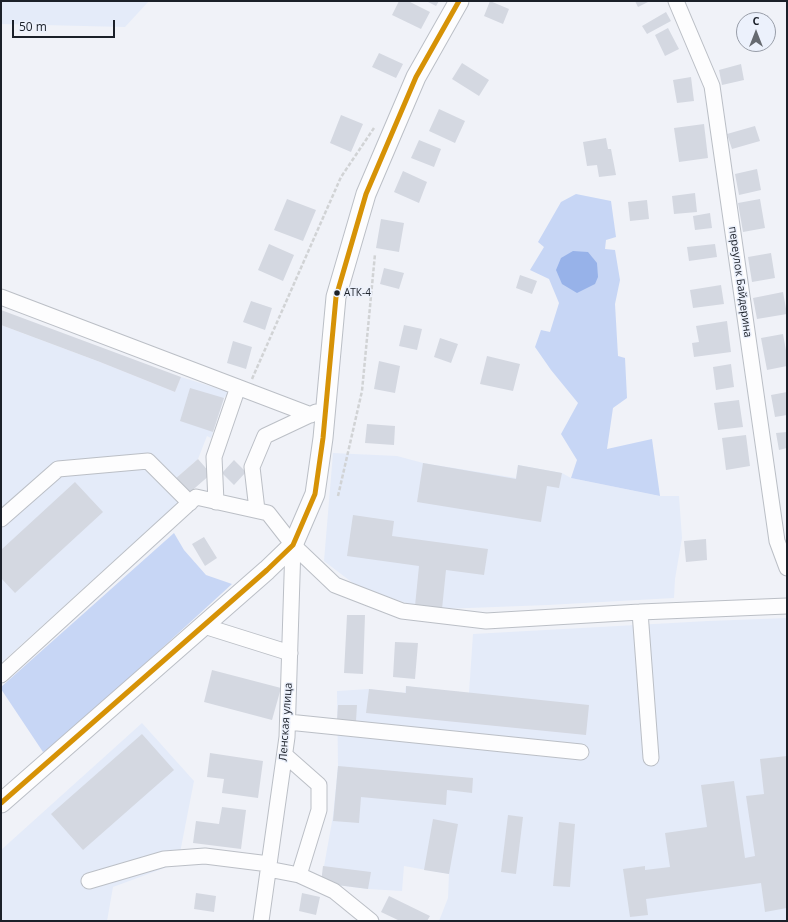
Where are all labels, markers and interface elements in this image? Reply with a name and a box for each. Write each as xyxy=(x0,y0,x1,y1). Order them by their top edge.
scale bar xyxy=(14,12,117,38)
north arrow xyxy=(736,12,776,52)
text: С xyxy=(752,13,760,28)
text: 50 m xyxy=(19,18,47,35)
street label: переулок Байдерина xyxy=(726,226,754,338)
place label: АТК-4 xyxy=(344,287,371,299)
marker: АТК-4 xyxy=(332,288,342,298)
street label: Ленская улица xyxy=(277,682,295,762)

